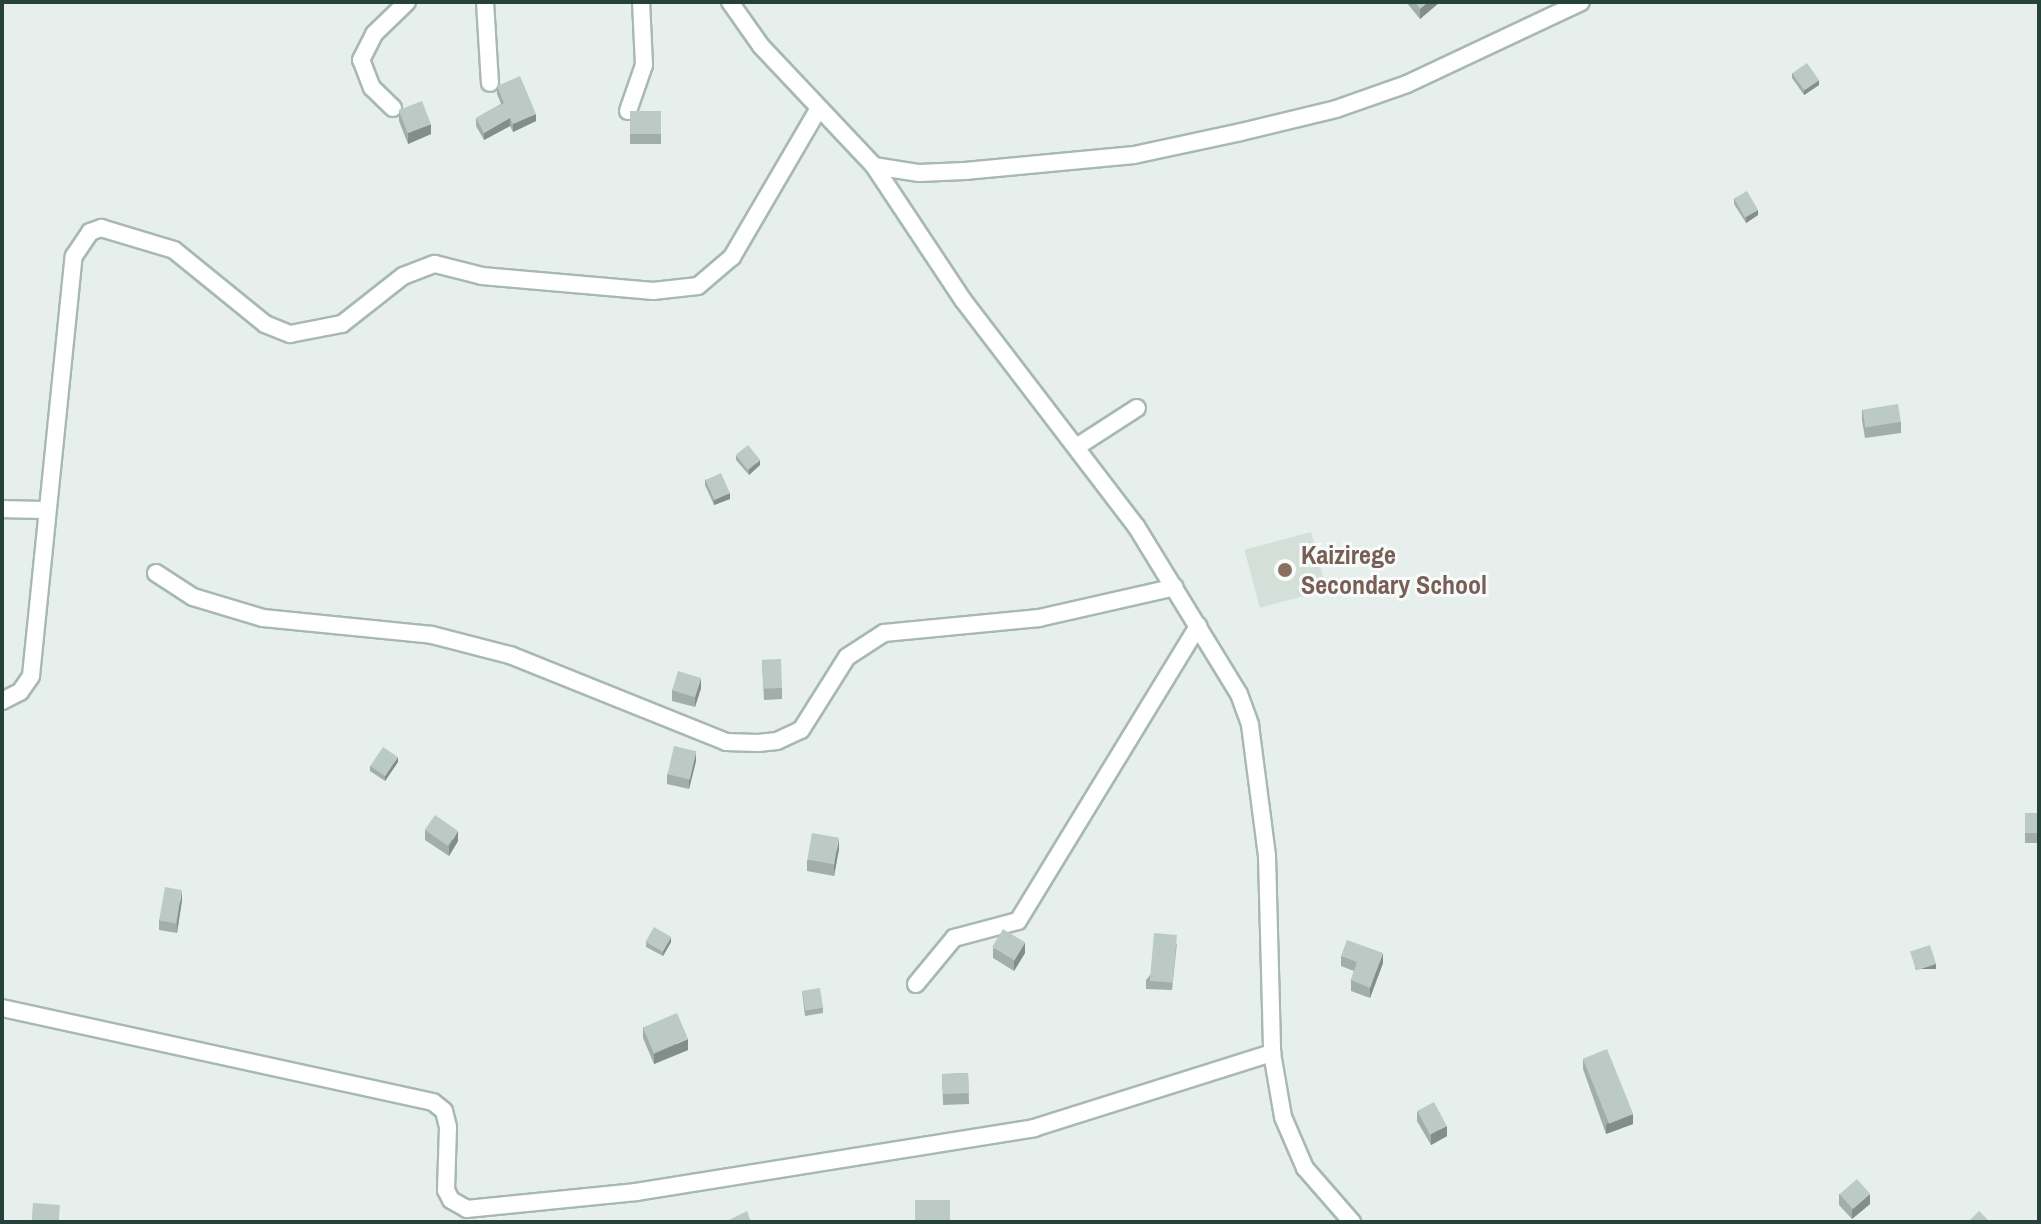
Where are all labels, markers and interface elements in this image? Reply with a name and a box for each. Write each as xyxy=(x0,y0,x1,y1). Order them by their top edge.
place label: Kaizirege Secondary School xyxy=(1301,539,1487,600)
marker: Kaizirege Secondary School xyxy=(1276,561,1294,579)

